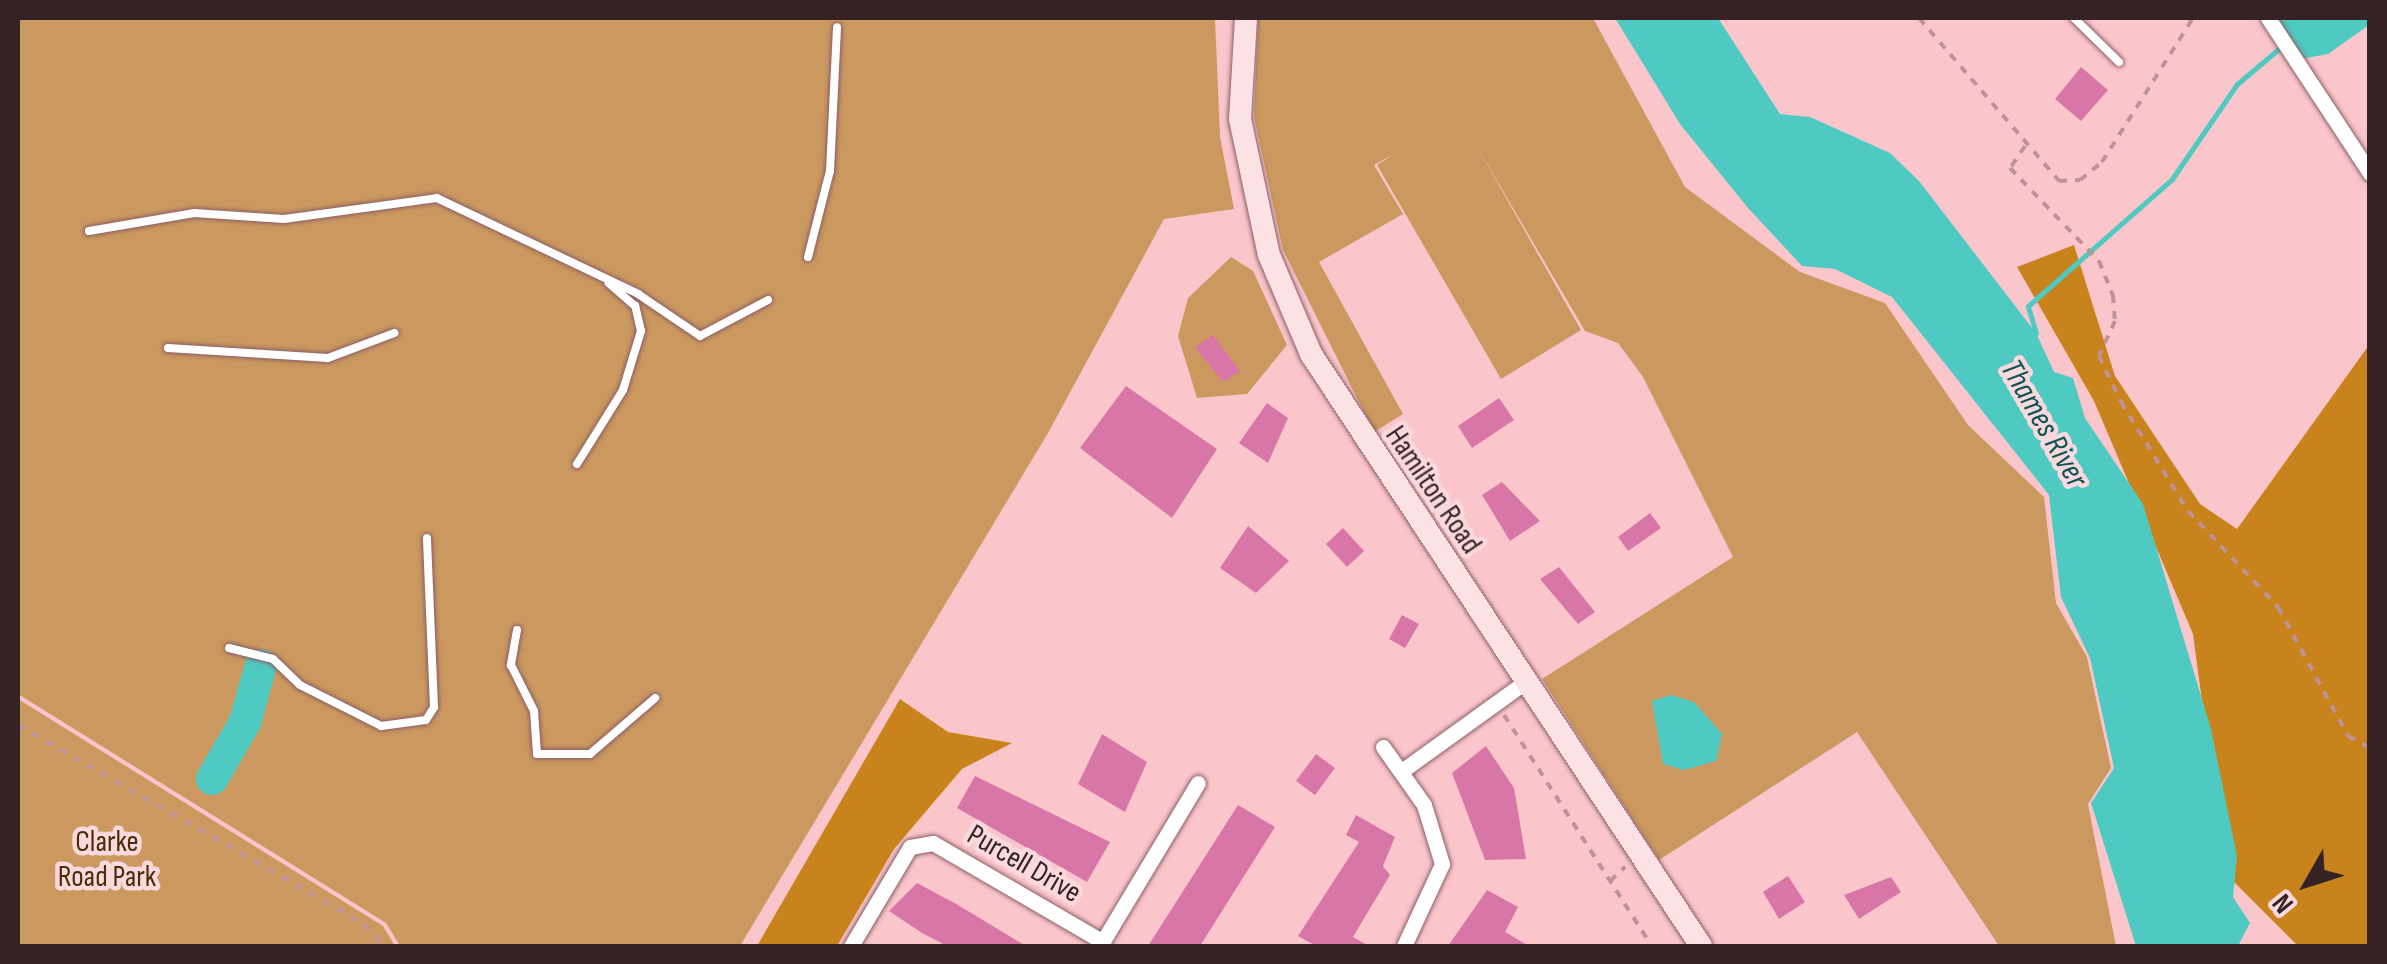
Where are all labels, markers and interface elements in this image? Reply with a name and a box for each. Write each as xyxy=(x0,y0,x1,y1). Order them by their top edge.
water label: Thames River xyxy=(1991,353,2095,495)
street label: Hamilton Road xyxy=(1377,419,1489,561)
street label: Purcell Drive xyxy=(961,817,1087,911)
park label: Clarke Road Park xyxy=(58,824,156,894)
north arrow xyxy=(2257,834,2357,934)
text: N xyxy=(2266,887,2301,919)

